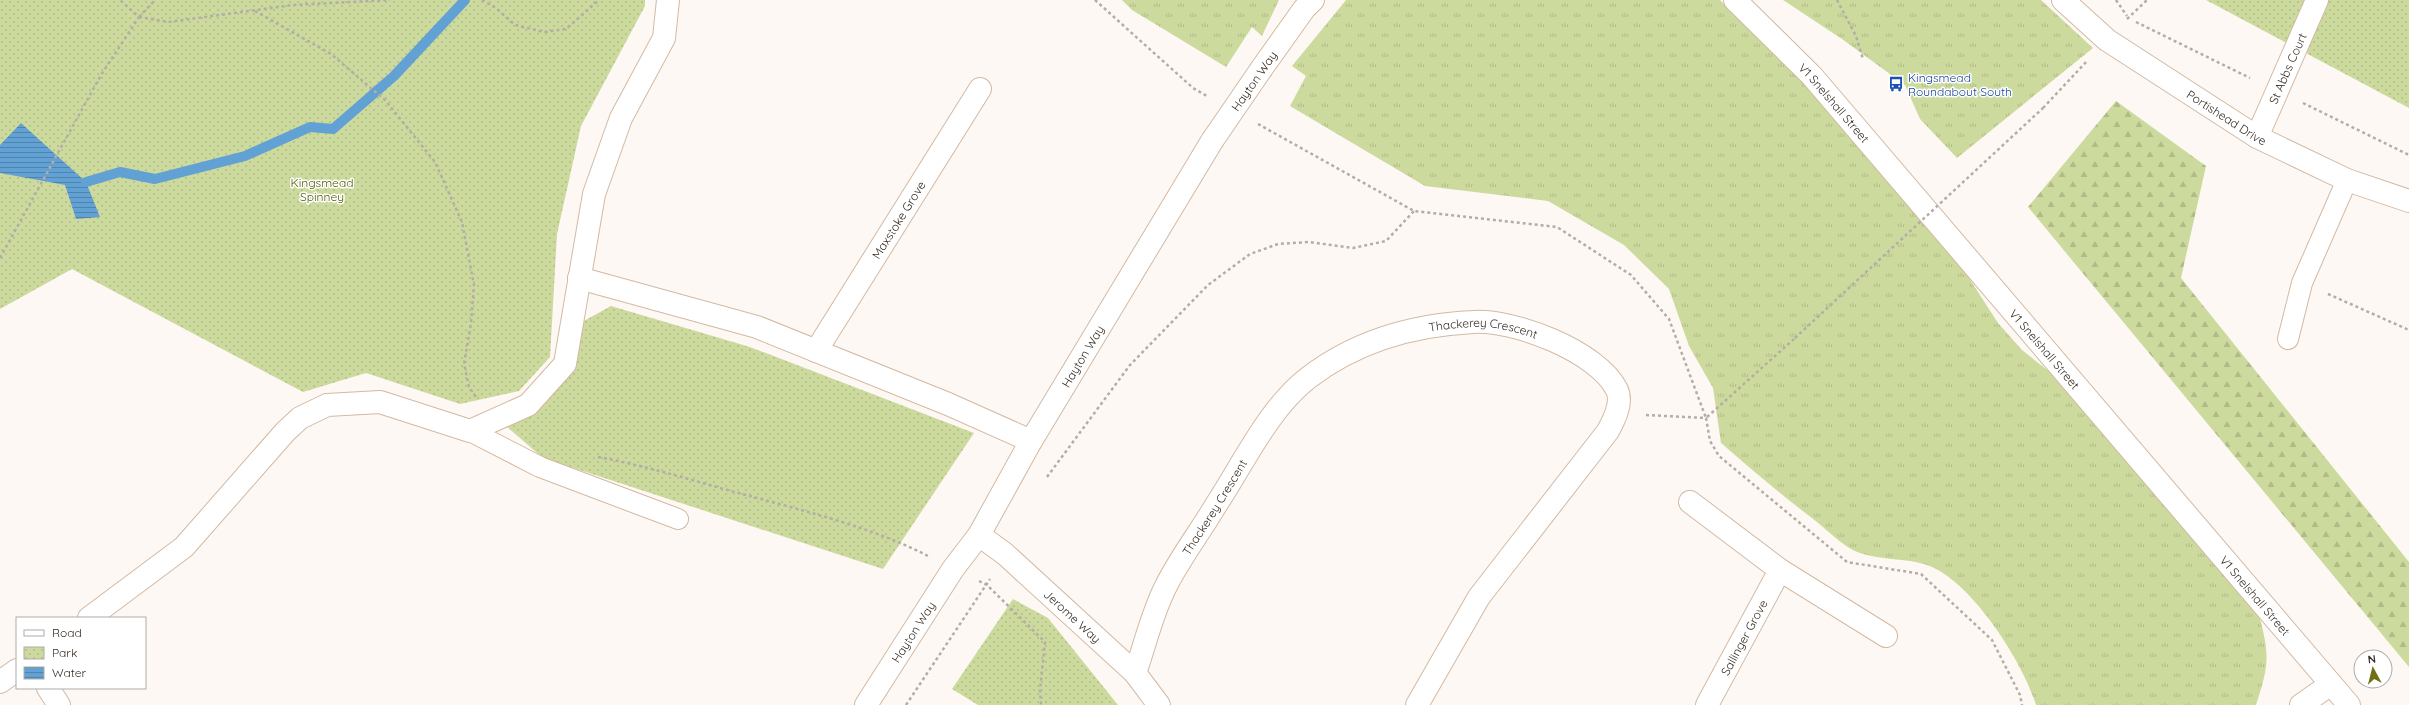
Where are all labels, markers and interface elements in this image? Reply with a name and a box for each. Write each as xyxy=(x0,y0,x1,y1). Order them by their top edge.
street label: St Abbs Court xyxy=(2265,30,2309,106)
street label: Hayton Way xyxy=(1228,48,1280,114)
street label: V1 Snelshall Street xyxy=(1796,60,1873,146)
place label: Kingsmead Roundabout South xyxy=(1908,70,2012,99)
bus stop icon: Kingsmead Roundabout South xyxy=(1887,75,1905,93)
street label: Portishead Drive xyxy=(2184,86,2269,148)
park label: Kingsmead Spinney xyxy=(291,175,353,204)
street label: Maxstoke Grove xyxy=(868,178,928,261)
street label: V1 Snelshall Street xyxy=(2007,306,2083,392)
street label: Thackerey Crescent xyxy=(1428,314,1540,341)
street label: Hayton Way xyxy=(1058,322,1107,390)
street label: Thackerey Crescent xyxy=(1178,456,1250,558)
street label: V1 Snelshall Street xyxy=(2217,552,2294,638)
street label: Jerome Way xyxy=(1041,586,1104,646)
street label: Sallinger Grove xyxy=(1717,597,1770,678)
street label: Hayton Way xyxy=(888,598,938,665)
legend xyxy=(16,617,146,689)
text: Road xyxy=(52,625,82,640)
text: Park xyxy=(52,645,77,660)
north arrow xyxy=(2353,649,2393,689)
text: N xyxy=(2367,652,2377,667)
text: Water xyxy=(52,665,87,680)

